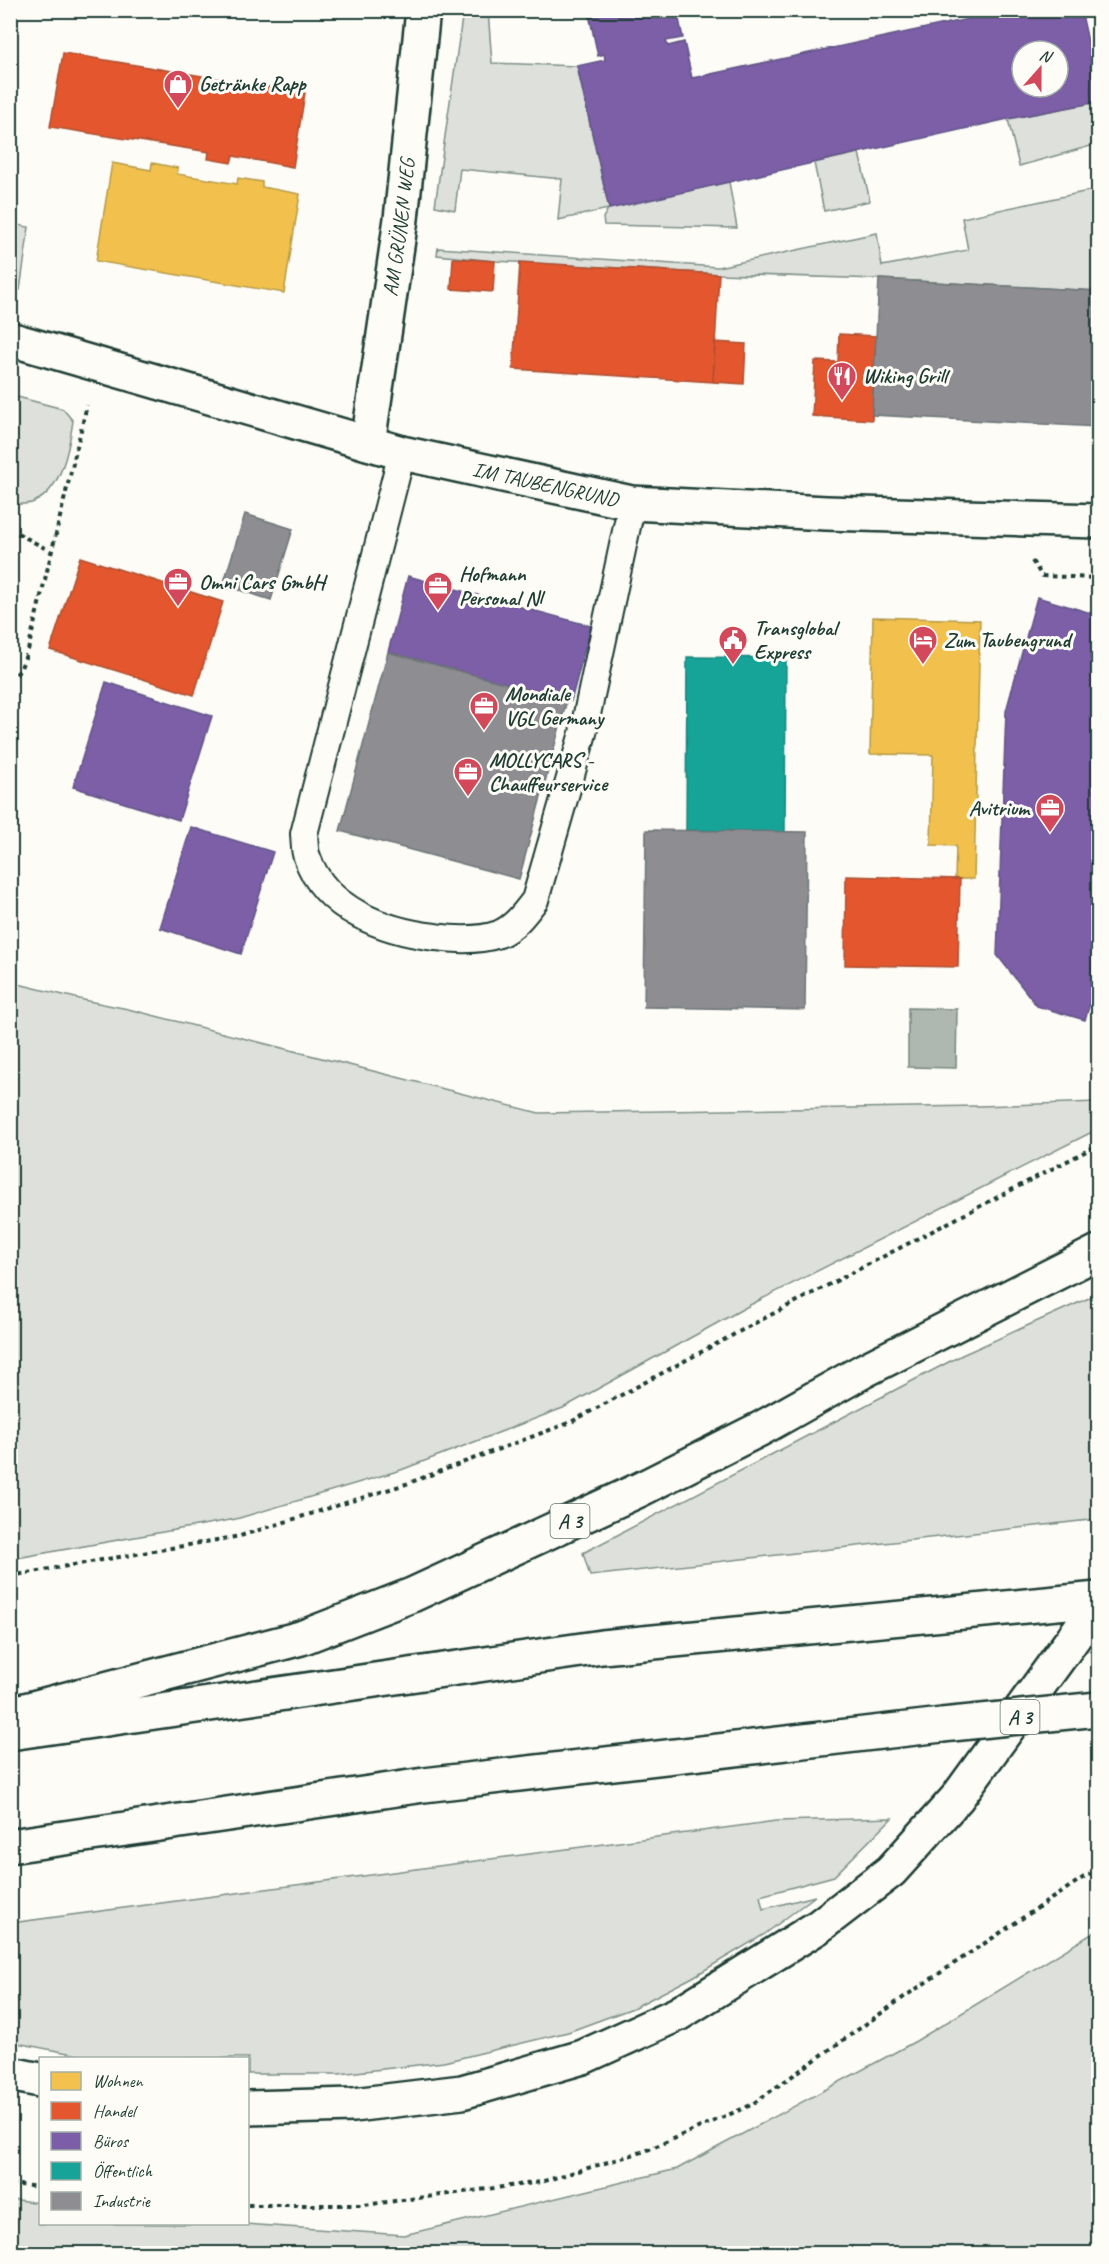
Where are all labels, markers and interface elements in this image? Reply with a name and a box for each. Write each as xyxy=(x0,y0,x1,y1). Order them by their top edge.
north arrow xyxy=(1010,39,1070,99)
text: N xyxy=(1037,45,1056,68)
shop icon: Getränke Rapp xyxy=(162,68,194,110)
place label: Getränke Rapp xyxy=(199,71,307,97)
street label: AM GRÜNEN WEG xyxy=(377,154,421,298)
restaurant icon: Wiking Grill xyxy=(826,360,858,402)
place label: Wiking Grill xyxy=(863,363,951,389)
street label: IM TAUBENGRUND xyxy=(470,456,622,513)
place label: Hofmann Personal Nl xyxy=(459,561,546,611)
office icon: Omni Cars GmbH xyxy=(162,566,194,608)
place label: Omni Cars GmbH xyxy=(199,569,328,595)
office icon: Hofmann Personal Nl xyxy=(422,570,454,612)
place label: Transglobal Express xyxy=(754,615,841,665)
public building icon: Transglobal Express xyxy=(717,624,749,666)
hotel icon: Zum Taubengrund xyxy=(907,624,939,666)
place label: Zum Taubengrund xyxy=(944,627,1073,653)
place label: Mondiale VGL Germany xyxy=(505,681,605,731)
office icon: Mondiale VGL Germany xyxy=(468,690,500,732)
place label: MOLLYCARS - Chauffeurservice xyxy=(489,747,609,797)
office icon: MOLLYCARS - Chauffeurservice xyxy=(452,756,484,798)
office icon: Avitrium xyxy=(1034,792,1066,834)
place label: Avitrium xyxy=(969,795,1031,821)
road number: A 3 xyxy=(550,1504,590,1538)
road number: A 3 xyxy=(1000,1700,1040,1734)
legend xyxy=(39,2057,249,2225)
text: Wohnen xyxy=(93,2070,144,2092)
text: Handel xyxy=(93,2100,138,2122)
text: Büros xyxy=(93,2130,130,2152)
text: Öffentlich xyxy=(93,2160,153,2182)
text: Industrie xyxy=(93,2190,151,2212)

